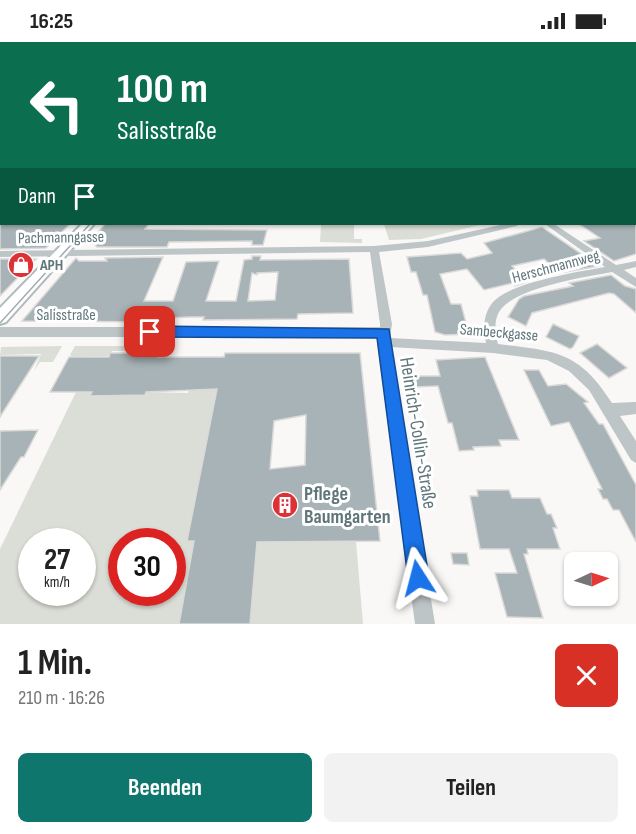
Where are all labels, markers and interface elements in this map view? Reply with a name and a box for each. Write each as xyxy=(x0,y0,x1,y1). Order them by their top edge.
text: 16:25 xyxy=(30,8,73,35)
text: 100 m xyxy=(117,64,208,115)
icon: left xyxy=(18,66,96,144)
text: Salisstraße xyxy=(117,115,217,147)
icon: arrive xyxy=(68,180,101,213)
text: Dann xyxy=(18,183,56,210)
street label: Pachmanngasse xyxy=(18,228,104,248)
street label: Herschmannweg xyxy=(510,246,602,288)
shop icon: APH xyxy=(6,250,36,280)
place label: APH xyxy=(39,256,63,275)
street label: Salisstraße xyxy=(36,306,96,325)
pin xyxy=(124,306,175,357)
icon: arrive xyxy=(133,315,166,348)
street label: Sambeckgasse xyxy=(459,320,539,346)
street label: Heinrich-Collin-Straße xyxy=(394,355,442,511)
place label: Pflege Baumgarten xyxy=(304,482,391,529)
building icon: Pflege Baumgarten xyxy=(270,490,300,520)
speed limit sign: 30 xyxy=(108,528,186,606)
text: 27 xyxy=(44,542,70,578)
position arrow xyxy=(386,546,450,610)
north arrow xyxy=(564,552,618,606)
map controls xyxy=(564,552,618,606)
text: km/h xyxy=(44,573,70,592)
text: 1 Min. xyxy=(18,642,92,685)
button: close xyxy=(555,644,618,707)
text: 210 m · 16:26 xyxy=(18,686,105,710)
button: Beenden xyxy=(18,753,312,822)
button: Teilen xyxy=(324,753,618,822)

